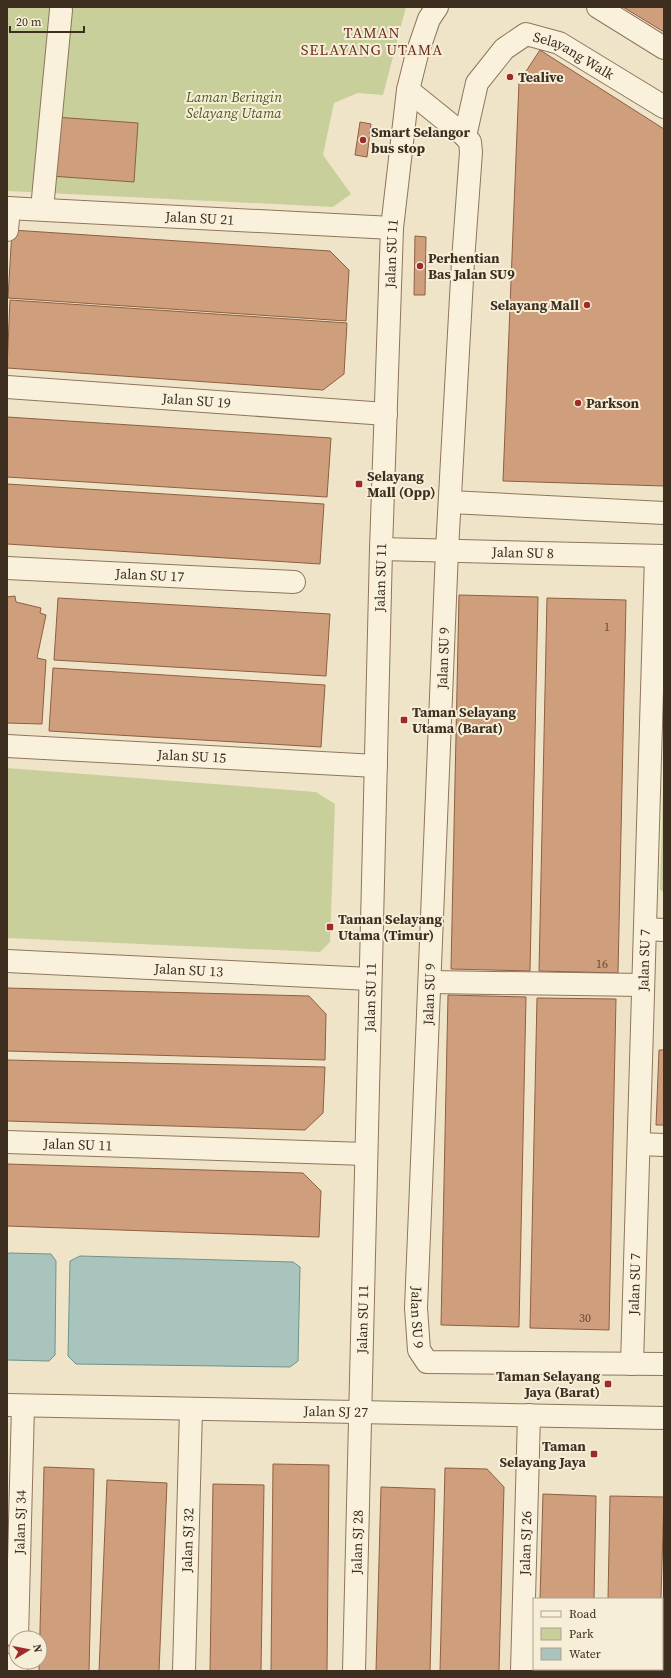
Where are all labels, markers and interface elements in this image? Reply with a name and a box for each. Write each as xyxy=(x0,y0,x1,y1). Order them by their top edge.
scale bar xyxy=(10,8,84,34)
text: 20 m xyxy=(16,14,42,30)
district label: TAMAN SELAYANG UTAMA xyxy=(301,22,443,60)
street label: Selayang Walk xyxy=(531,26,618,85)
place label: Tealive xyxy=(518,67,564,87)
marker: Tealive xyxy=(505,72,515,82)
park label: Laman Beringin Selayang Utama xyxy=(185,87,282,123)
place label: Smart Selangor bus stop xyxy=(371,122,471,158)
marker: Smart Selangor bus stop xyxy=(358,135,368,145)
street label: Jalan SU 21 xyxy=(164,206,235,230)
street label: Jalan SU 11 xyxy=(380,218,403,289)
place label: Perhentian Bas Jalan SU9 xyxy=(428,248,515,284)
marker: Perhentian Bas Jalan SU9 xyxy=(415,261,425,271)
place label: Selayang Mall xyxy=(490,295,579,315)
marker: Selayang Mall xyxy=(582,300,592,310)
street label: Jalan SU 19 xyxy=(160,388,232,413)
place label: Parkson xyxy=(586,393,640,413)
marker: Parkson xyxy=(573,398,583,408)
place label: Selayang Mall (Opp) xyxy=(367,466,435,502)
marker: Selayang Mall (Opp) xyxy=(354,479,364,489)
street label: Jalan SU 11 xyxy=(369,542,391,613)
street label: Jalan SU 8 xyxy=(491,542,554,563)
street label: Jalan SU 17 xyxy=(114,563,185,587)
house number: 1 xyxy=(604,619,610,635)
street label: Jalan SU 9 xyxy=(432,627,454,690)
place label: Taman Selayang Utama (Barat) xyxy=(412,702,516,738)
marker: Taman Selayang Utama (Barat) xyxy=(399,715,409,725)
street label: Jalan SU 15 xyxy=(156,744,227,768)
place label: Taman Selayang Utama (Timur) xyxy=(338,909,442,945)
marker: Taman Selayang Utama (Timur) xyxy=(325,922,335,932)
street label: Jalan SU 7 xyxy=(633,929,655,993)
house number: 16 xyxy=(596,956,608,972)
street label: Jalan SU 13 xyxy=(153,958,224,982)
street label: Jalan SU 11 xyxy=(359,962,381,1033)
street label: Jalan SU 9 xyxy=(418,963,440,1026)
street label: Jalan SU 11 xyxy=(42,1133,113,1156)
street label: Jalan SU 7 xyxy=(623,1253,645,1316)
street label: Jalan SU 11 xyxy=(352,1284,373,1355)
street label: Jalan SU 9 xyxy=(406,1285,429,1349)
house number: 30 xyxy=(579,1310,591,1326)
place label: Taman Selayang Jaya (Barat) xyxy=(496,1366,600,1402)
marker: Taman Selayang Jaya (Barat) xyxy=(603,1379,613,1389)
street label: Jalan SJ 27 xyxy=(303,1401,368,1422)
place label: Taman Selayang Jaya xyxy=(499,1436,587,1472)
marker: Taman Selayang Jaya xyxy=(589,1449,599,1459)
street label: Jalan SJ 34 xyxy=(9,1490,31,1555)
street label: Jalan SJ 32 xyxy=(177,1508,198,1574)
street label: Jalan SJ 28 xyxy=(346,1510,368,1575)
street label: Jalan SJ 26 xyxy=(515,1511,536,1577)
legend xyxy=(533,1598,663,1670)
text: Road xyxy=(569,1606,596,1622)
text: Park xyxy=(569,1626,594,1642)
north arrow xyxy=(8,1630,48,1670)
text: N xyxy=(29,1643,45,1654)
text: Water xyxy=(569,1646,601,1662)

